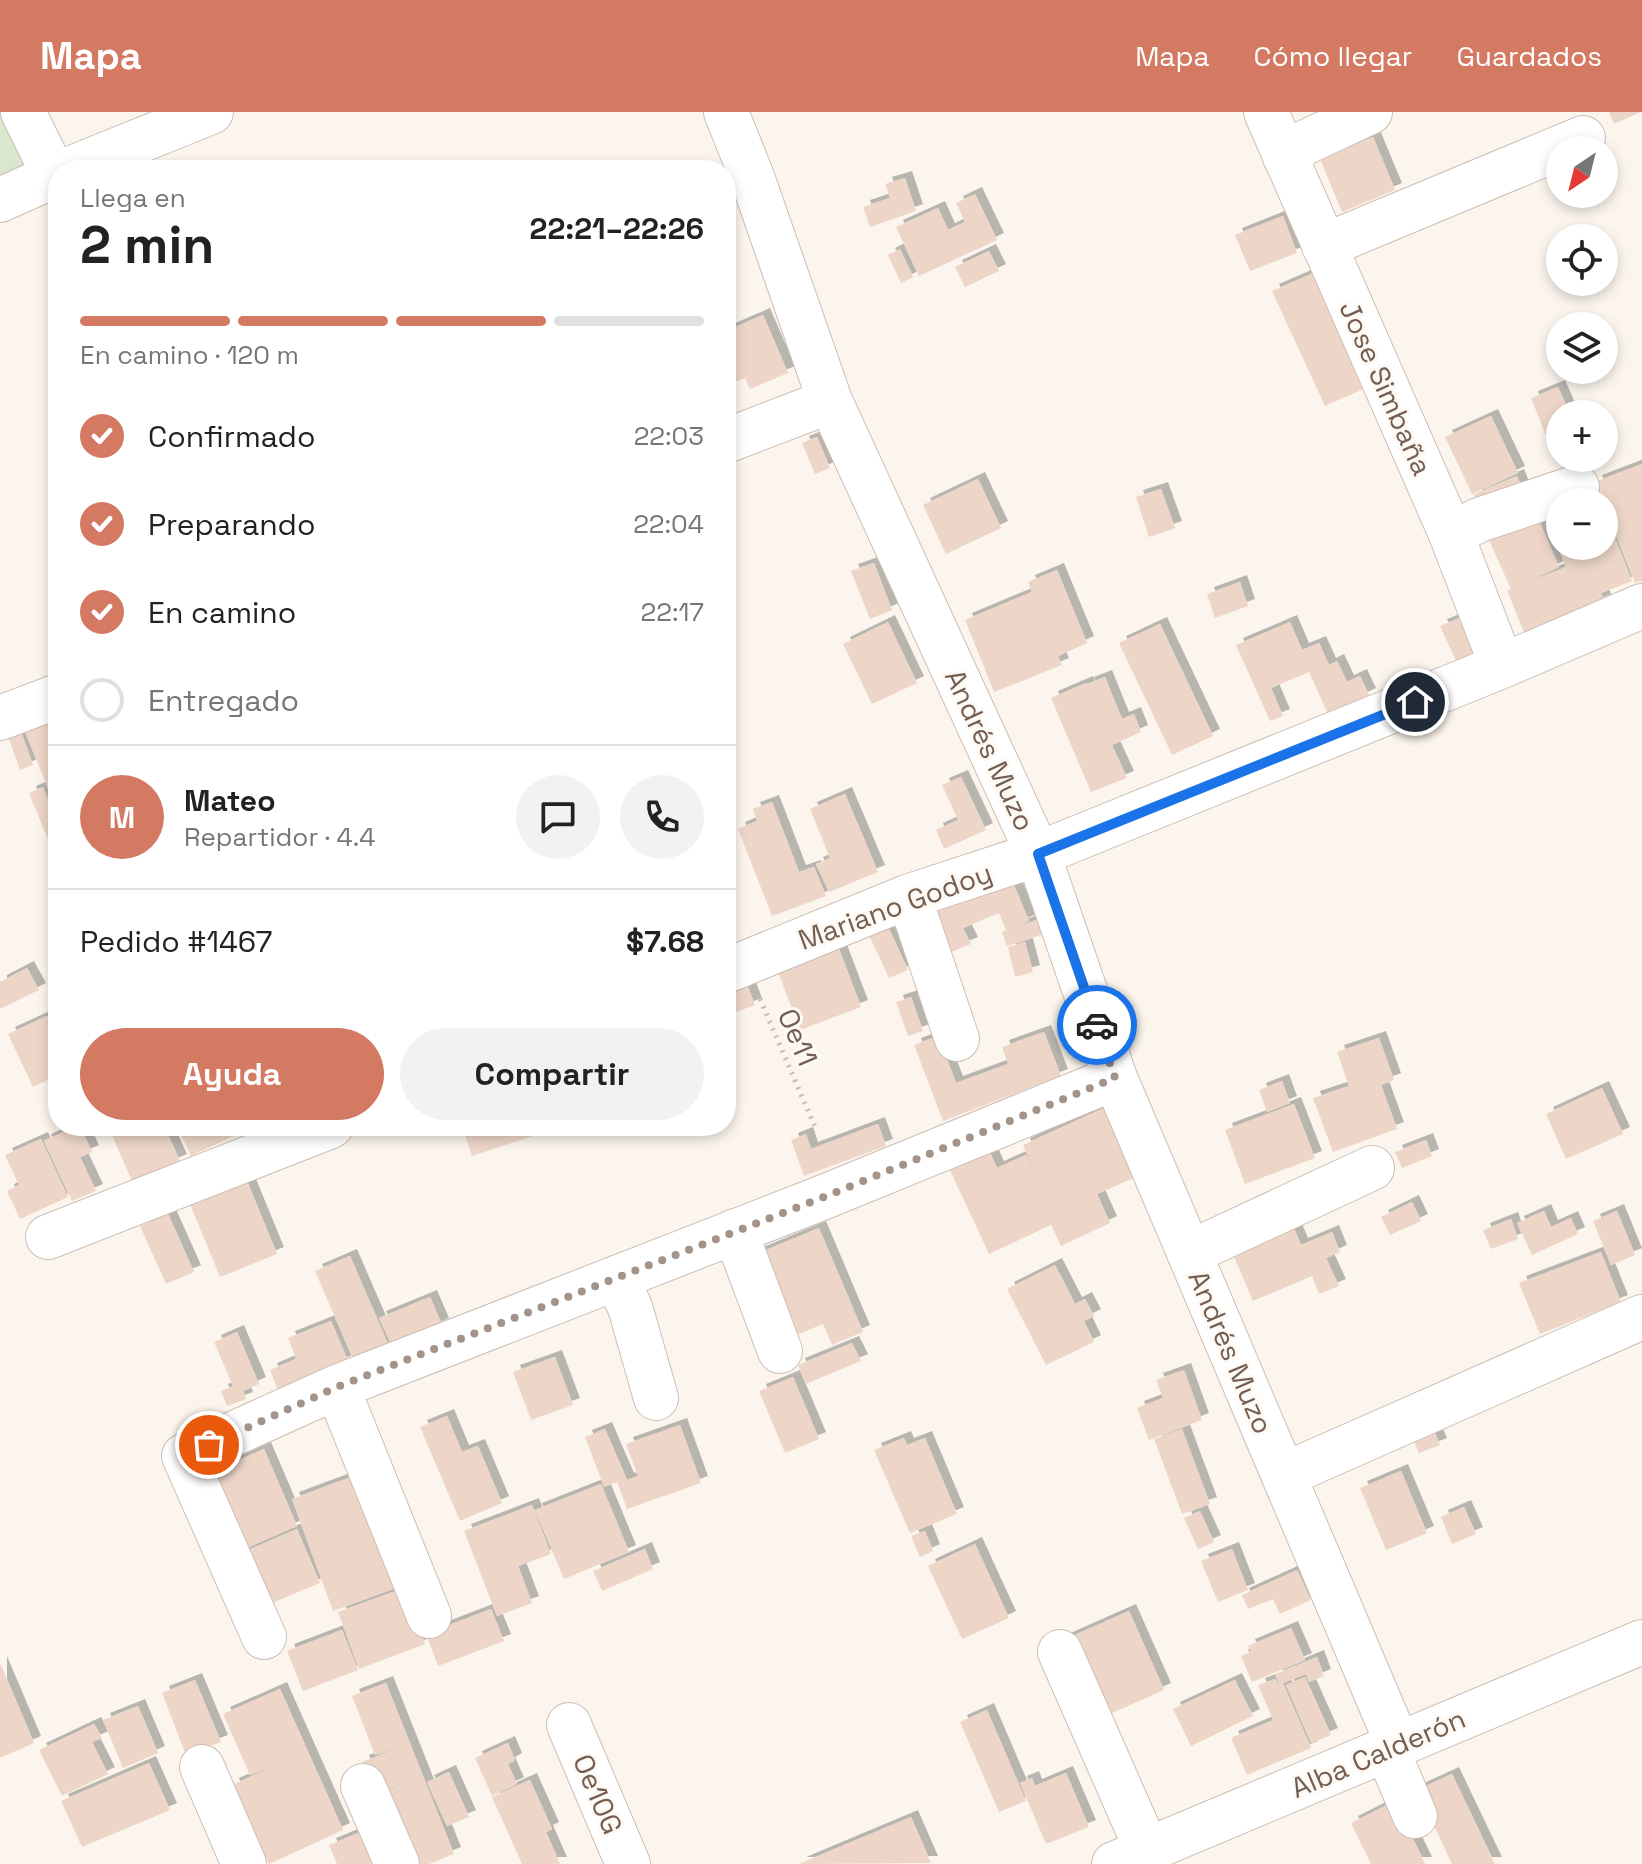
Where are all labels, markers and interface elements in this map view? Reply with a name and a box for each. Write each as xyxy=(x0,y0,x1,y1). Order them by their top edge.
text: Mapa xyxy=(40,32,142,80)
text: Mapa xyxy=(1135,38,1210,74)
text: Cómo llegar xyxy=(1254,38,1412,74)
text: Guardados xyxy=(1456,38,1602,74)
north arrow xyxy=(1546,136,1618,208)
map controls xyxy=(1546,136,1618,560)
text: Llega en xyxy=(80,181,186,215)
text: 22:21–22:26 xyxy=(530,209,704,248)
text: 2 min xyxy=(80,212,214,278)
button: locate xyxy=(1546,224,1618,296)
street label: Jose Simbaña xyxy=(1331,295,1441,481)
button: layers xyxy=(1546,312,1618,384)
text: En camino · 120 m xyxy=(80,338,299,372)
button: + xyxy=(1546,400,1618,472)
icon: check xyxy=(80,414,124,458)
text: Confirmado xyxy=(148,417,315,456)
text: 22:03 xyxy=(634,419,704,453)
button: − xyxy=(1546,488,1618,560)
icon: check xyxy=(80,502,124,546)
text: Preparando xyxy=(148,505,315,544)
text: 22:04 xyxy=(633,507,704,541)
icon: check xyxy=(80,590,124,634)
text: En camino xyxy=(148,593,296,632)
text: 22:17 xyxy=(641,595,704,629)
street label: Andrés Muzo xyxy=(937,663,1043,837)
pin xyxy=(1381,668,1449,736)
icon: home xyxy=(1393,680,1437,724)
text: Entregado xyxy=(148,681,299,720)
button: chat xyxy=(516,775,600,859)
button: phone xyxy=(620,775,704,859)
text: Mateo xyxy=(184,781,276,820)
text: M xyxy=(109,798,135,837)
text: Repartidor · 4.4 xyxy=(184,820,376,854)
street label: Mariano Godoy xyxy=(793,854,997,958)
text: Pedido #1467 xyxy=(80,922,273,961)
text: $7.68 xyxy=(626,922,704,961)
courier xyxy=(1057,985,1137,1065)
street label: Oe11 xyxy=(770,1003,826,1071)
icon: car xyxy=(1075,1003,1119,1047)
button: Ayuda xyxy=(80,1028,384,1120)
button: Compartir xyxy=(400,1028,704,1120)
street label: Andrés Muzo xyxy=(1180,1265,1282,1439)
pin xyxy=(175,1411,243,1479)
icon: bag xyxy=(187,1423,231,1467)
street label: Alba Calderón xyxy=(1285,1700,1471,1806)
street label: Oe10G xyxy=(565,1749,631,1839)

